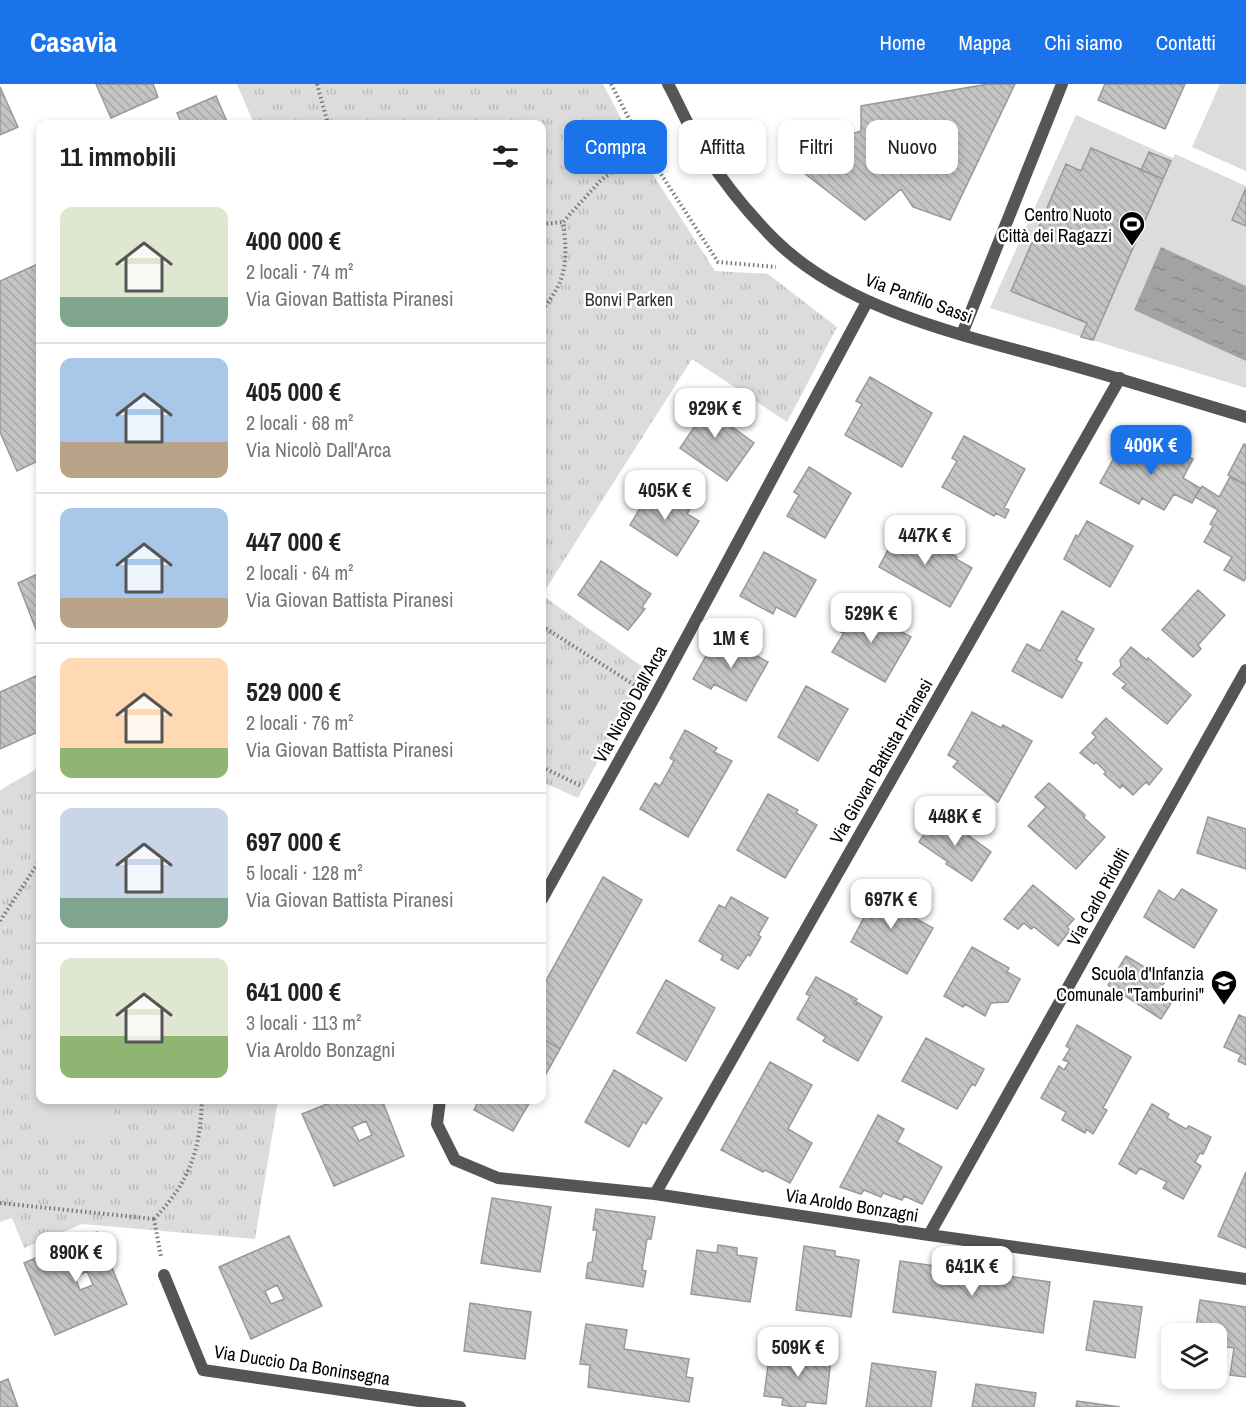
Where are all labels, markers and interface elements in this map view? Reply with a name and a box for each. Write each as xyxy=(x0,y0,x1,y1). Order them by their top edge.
text: Casavia xyxy=(30,23,117,61)
text: Home xyxy=(880,28,926,57)
text: Mappa xyxy=(959,28,1011,57)
text: Chi siamo xyxy=(1044,28,1123,57)
text: Contatti xyxy=(1156,28,1216,57)
chip: Compra xyxy=(564,120,667,174)
chip: Affitta xyxy=(679,120,766,174)
chip: Filtri xyxy=(778,120,854,174)
chip: Nuovo xyxy=(866,120,958,174)
text: 11 immobili xyxy=(60,139,176,174)
icon: filters xyxy=(489,140,522,173)
place label: Centro Nuoto Città dei Ragazzi xyxy=(998,202,1112,248)
sports icon: Centro Nuoto Città dei Ragazzi xyxy=(1117,209,1147,247)
text: 400 000 € xyxy=(246,223,341,258)
icon: home xyxy=(108,231,180,303)
text: 2 locali · 74 m² xyxy=(246,258,354,285)
street label: Via Panfilo Sassi xyxy=(862,267,976,329)
text: Via Giovan Battista Piranesi xyxy=(246,285,454,312)
park label: Bonvi Parken xyxy=(585,287,673,312)
text: 405 000 € xyxy=(246,374,341,409)
icon: home xyxy=(108,382,180,454)
pin: 929K € xyxy=(666,388,764,439)
text: 929K € xyxy=(689,394,741,421)
text: 2 locali · 68 m² xyxy=(246,409,354,436)
pin: 400K € xyxy=(1102,425,1200,476)
text: 400K € xyxy=(1125,431,1177,458)
text: Via Nicolò Dall'Arca xyxy=(246,436,391,463)
pin: 405K € xyxy=(616,470,714,521)
text: 405K € xyxy=(639,476,691,503)
pin: 447K € xyxy=(876,515,974,566)
text: 447K € xyxy=(899,521,951,548)
text: 447 000 € xyxy=(246,524,341,559)
icon: home xyxy=(108,532,180,604)
text: 2 locali · 64 m² xyxy=(246,559,354,586)
text: Via Giovan Battista Piranesi xyxy=(246,586,454,613)
pin: 529K € xyxy=(822,593,920,644)
text: 529K € xyxy=(845,599,897,626)
pin: 1M € xyxy=(695,618,767,669)
text: 1M € xyxy=(713,624,749,651)
street label: Via Nicolò Dall'Arca xyxy=(587,641,673,767)
text: 529 000 € xyxy=(246,674,341,709)
street label: Via Giovan Battista Piranesi xyxy=(823,674,939,848)
icon: home xyxy=(108,682,180,754)
text: 2 locali · 76 m² xyxy=(246,709,354,736)
text: Via Giovan Battista Piranesi xyxy=(246,736,454,763)
pin: 448K € xyxy=(906,796,1004,847)
text: 448K € xyxy=(929,802,981,829)
text: 697 000 € xyxy=(246,824,341,859)
icon: home xyxy=(108,832,180,904)
street label: Via Carlo Ridolfi xyxy=(1061,844,1135,950)
text: 5 locali · 128 m² xyxy=(246,859,363,886)
pin: 697K € xyxy=(842,879,940,930)
text: 697K € xyxy=(865,885,917,912)
text: Via Giovan Battista Piranesi xyxy=(246,886,454,913)
place label: Scuola d'Infanzia Comunale "Tamburini" xyxy=(1056,961,1204,1007)
school or university icon: Scuola d'Infanzia Comunale "Tamburini" xyxy=(1209,968,1239,1006)
text: 641 000 € xyxy=(246,974,341,1009)
icon: home xyxy=(108,982,180,1054)
text: 3 locali · 113 m² xyxy=(246,1009,361,1036)
text: Via Aroldo Bonzagni xyxy=(246,1036,395,1063)
street label: Via Aroldo Bonzagni xyxy=(784,1182,920,1228)
pin: 890K € xyxy=(27,1232,125,1283)
text: 890K € xyxy=(50,1238,102,1265)
pin: 641K € xyxy=(923,1246,1021,1297)
text: 641K € xyxy=(946,1252,998,1279)
map controls xyxy=(1161,1323,1227,1389)
button: layers xyxy=(1161,1323,1227,1389)
pin: 509K € xyxy=(749,1327,847,1378)
text: 509K € xyxy=(772,1333,824,1360)
street label: Via Duccio Da Boninsegna xyxy=(212,1339,392,1391)

